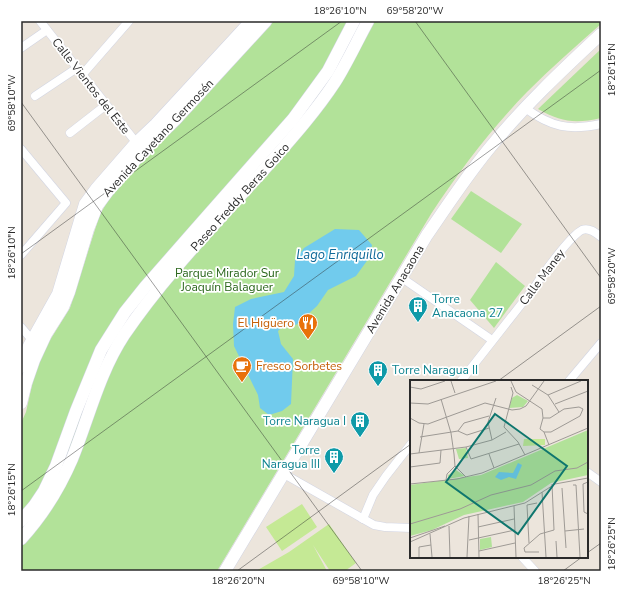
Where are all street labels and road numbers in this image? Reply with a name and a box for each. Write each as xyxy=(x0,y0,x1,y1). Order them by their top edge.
street label: Calle Vientos del Este xyxy=(48,35,134,137)
street label: Avenida Cayetano Germosén xyxy=(99,75,217,201)
street label: Paseo Freddy Beras Goico xyxy=(187,139,293,254)
street label: Avenida Anacaona xyxy=(362,242,428,336)
street label: Calle Maney xyxy=(516,245,569,308)

